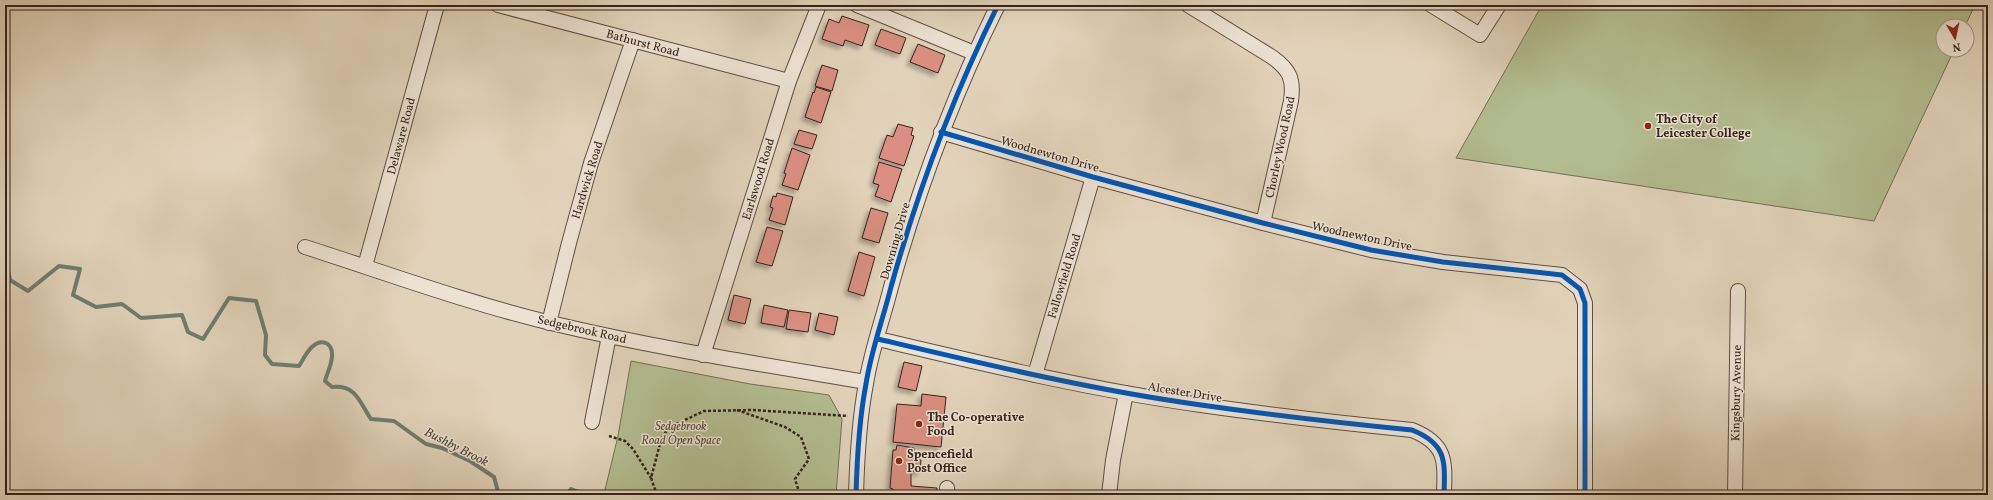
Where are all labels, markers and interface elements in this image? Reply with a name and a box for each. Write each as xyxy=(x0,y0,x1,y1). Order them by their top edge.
north arrow xyxy=(1935,18,1975,58)
street label: Bathurst Road xyxy=(604,26,681,61)
text: N xyxy=(1951,38,1961,54)
street label: Chorley Wood Road xyxy=(1262,95,1300,200)
street label: Delaware Road xyxy=(384,96,420,177)
place label: The City of Leicester College xyxy=(1656,112,1751,142)
marker: The City of Leicester College xyxy=(1643,121,1653,131)
street label: Woodnewton Drive xyxy=(999,133,1101,177)
street label: Earlswood Road xyxy=(739,136,779,222)
street label: Hardwick Road xyxy=(568,139,607,221)
street label: Downing Drive xyxy=(877,200,915,282)
street label: Woodnewton Drive xyxy=(1310,219,1414,255)
street label: Fallowfield Road xyxy=(1044,232,1086,321)
street label: Sedgebrook Road xyxy=(536,312,628,348)
street label: Kingsbury Avenue xyxy=(1728,344,1746,441)
street label: Alcester Drive xyxy=(1147,379,1223,407)
place label: The Co-operative Food xyxy=(927,410,1024,440)
park label: Sedgebrook Road Open Space xyxy=(641,419,721,449)
marker: The Co-operative Food xyxy=(914,419,924,429)
water label: Bushby Brook xyxy=(421,424,491,472)
place label: Spencefield Post Office xyxy=(907,447,973,477)
marker: Spencefield Post Office xyxy=(894,456,904,466)

